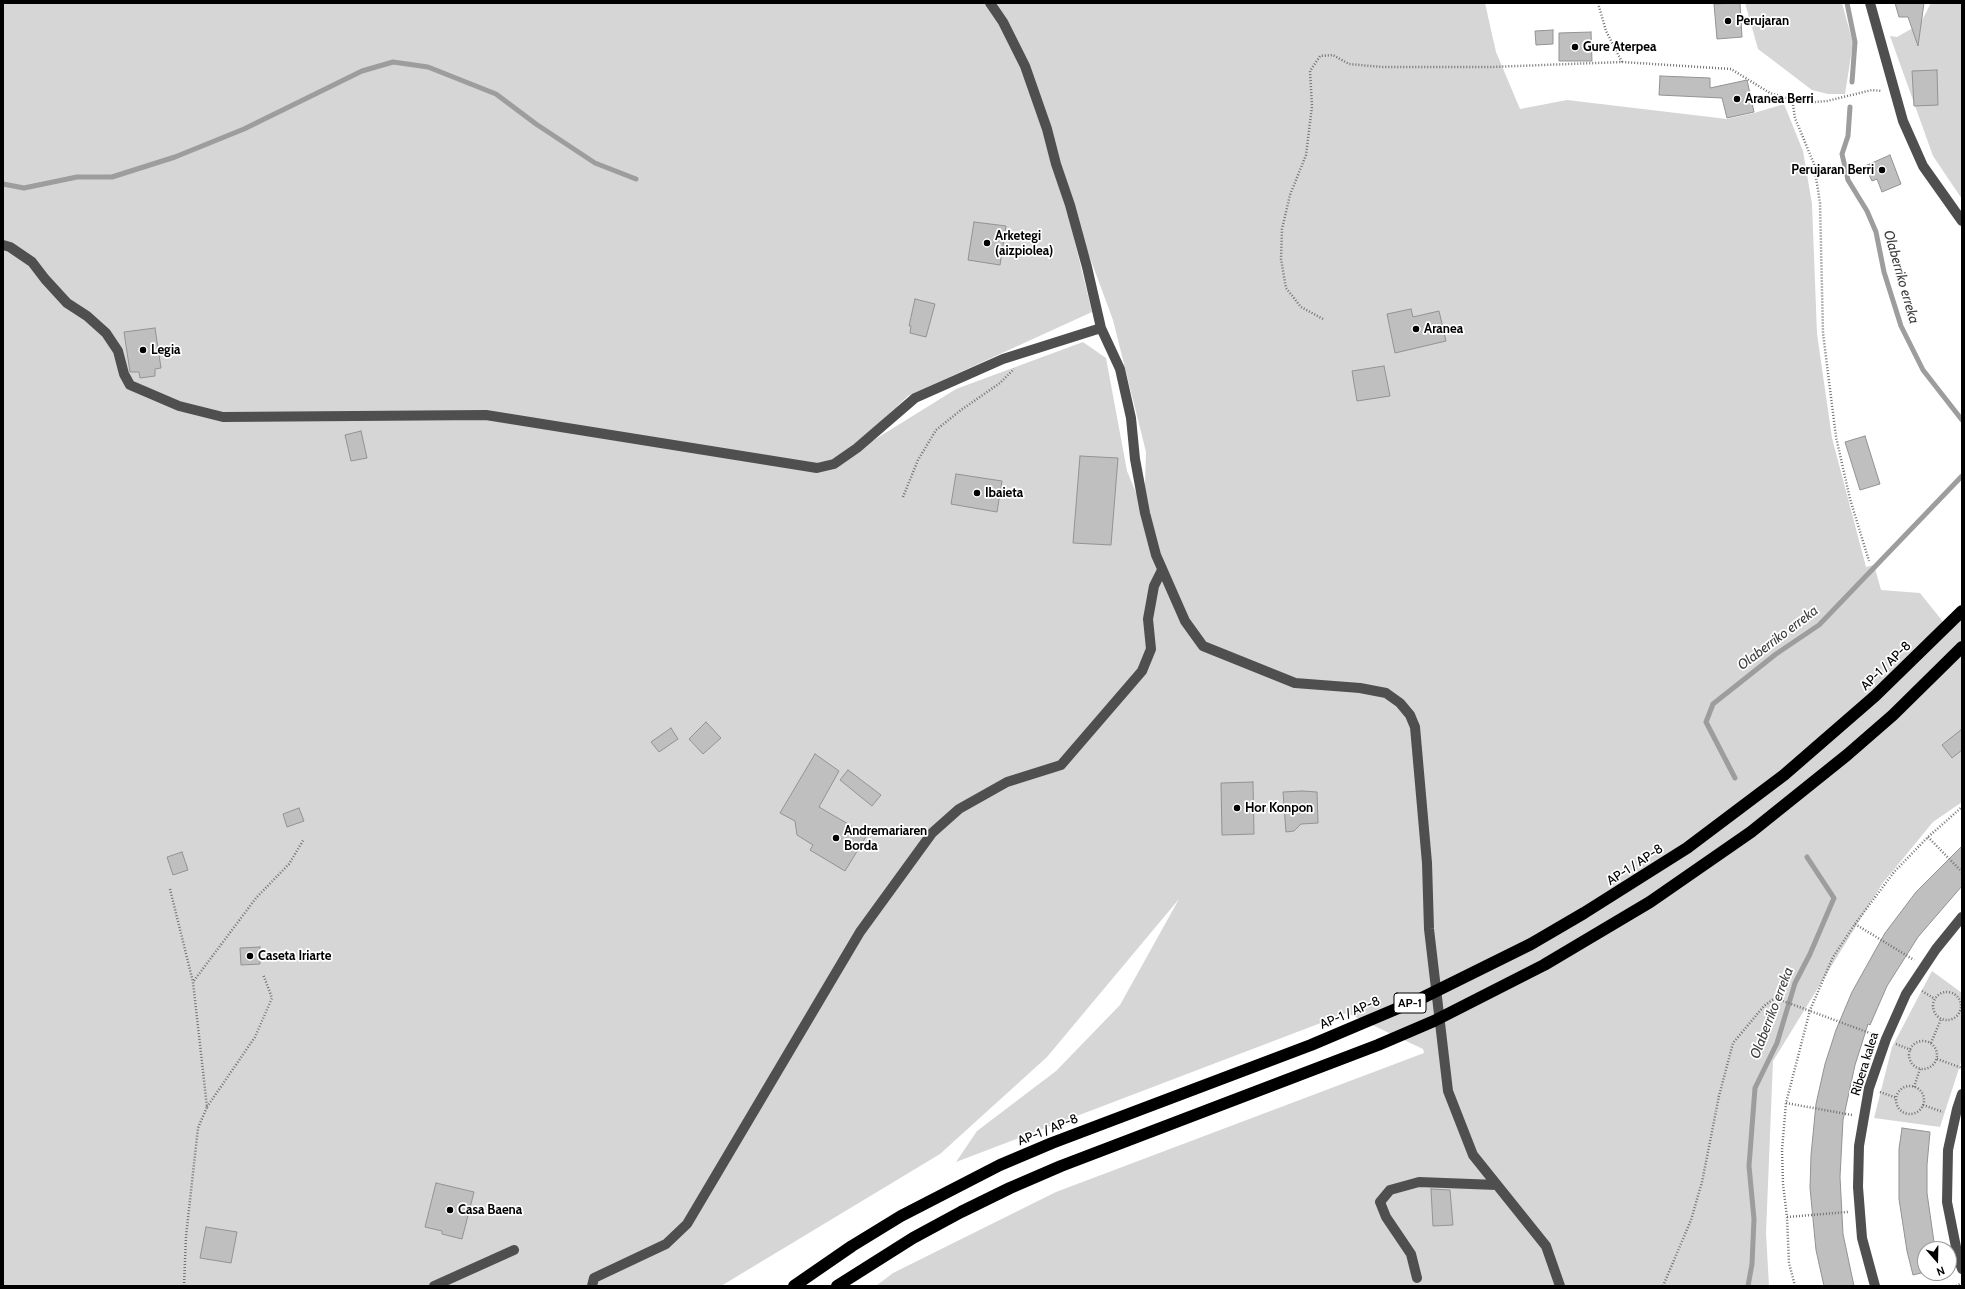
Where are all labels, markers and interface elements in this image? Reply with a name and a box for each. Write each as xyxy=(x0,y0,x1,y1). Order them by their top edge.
place label: Perujaran xyxy=(1736,13,1789,29)
marker: Perujaran xyxy=(1723,16,1733,26)
place label: Gure Aterpea xyxy=(1583,39,1656,55)
marker: Gure Aterpea xyxy=(1570,42,1580,52)
place label: Aranea Berri xyxy=(1745,91,1814,107)
marker: Aranea Berri xyxy=(1732,94,1742,104)
place label: Perujaran Berri xyxy=(1791,162,1874,178)
marker: Perujaran Berri xyxy=(1877,165,1887,175)
place label: Arketegi (aizpiolea) xyxy=(995,228,1053,259)
water label: Olaberriko erreka xyxy=(1880,228,1922,326)
marker: Arketegi (aizpiolea) xyxy=(982,238,992,248)
place label: Aranea xyxy=(1424,321,1463,337)
marker: Aranea xyxy=(1411,324,1421,334)
place label: Legia xyxy=(151,342,181,358)
marker: Legia xyxy=(138,345,148,355)
place label: Ibaieta xyxy=(985,485,1023,501)
marker: Ibaieta xyxy=(972,488,982,498)
water label: Olaberriko erreka xyxy=(1734,602,1822,674)
street label: AP-1 / AP-8 xyxy=(1858,638,1914,694)
place label: Hor Konpon xyxy=(1245,800,1313,816)
marker: Hor Konpon xyxy=(1232,803,1242,813)
place label: Andremariaren Borda xyxy=(844,823,927,854)
marker: Andremariaren Borda xyxy=(831,833,841,843)
street label: AP-1 / AP-8 xyxy=(1604,841,1666,889)
place label: Caseta Iriarte xyxy=(258,948,331,964)
marker: Caseta Iriarte xyxy=(245,951,255,961)
water label: Olaberriko erreka xyxy=(1747,965,1797,1061)
street label: AP-1 / AP-8 xyxy=(1318,993,1382,1033)
road number: AP-1 xyxy=(1394,993,1426,1013)
street label: Ribera kalea xyxy=(1848,1030,1882,1098)
street label: AP-1 / AP-8 xyxy=(1015,1111,1081,1149)
place label: Casa Baena xyxy=(458,1202,522,1218)
marker: Casa Baena xyxy=(445,1205,455,1215)
north arrow xyxy=(1917,1241,1957,1281)
text: N xyxy=(1935,1263,1947,1279)

